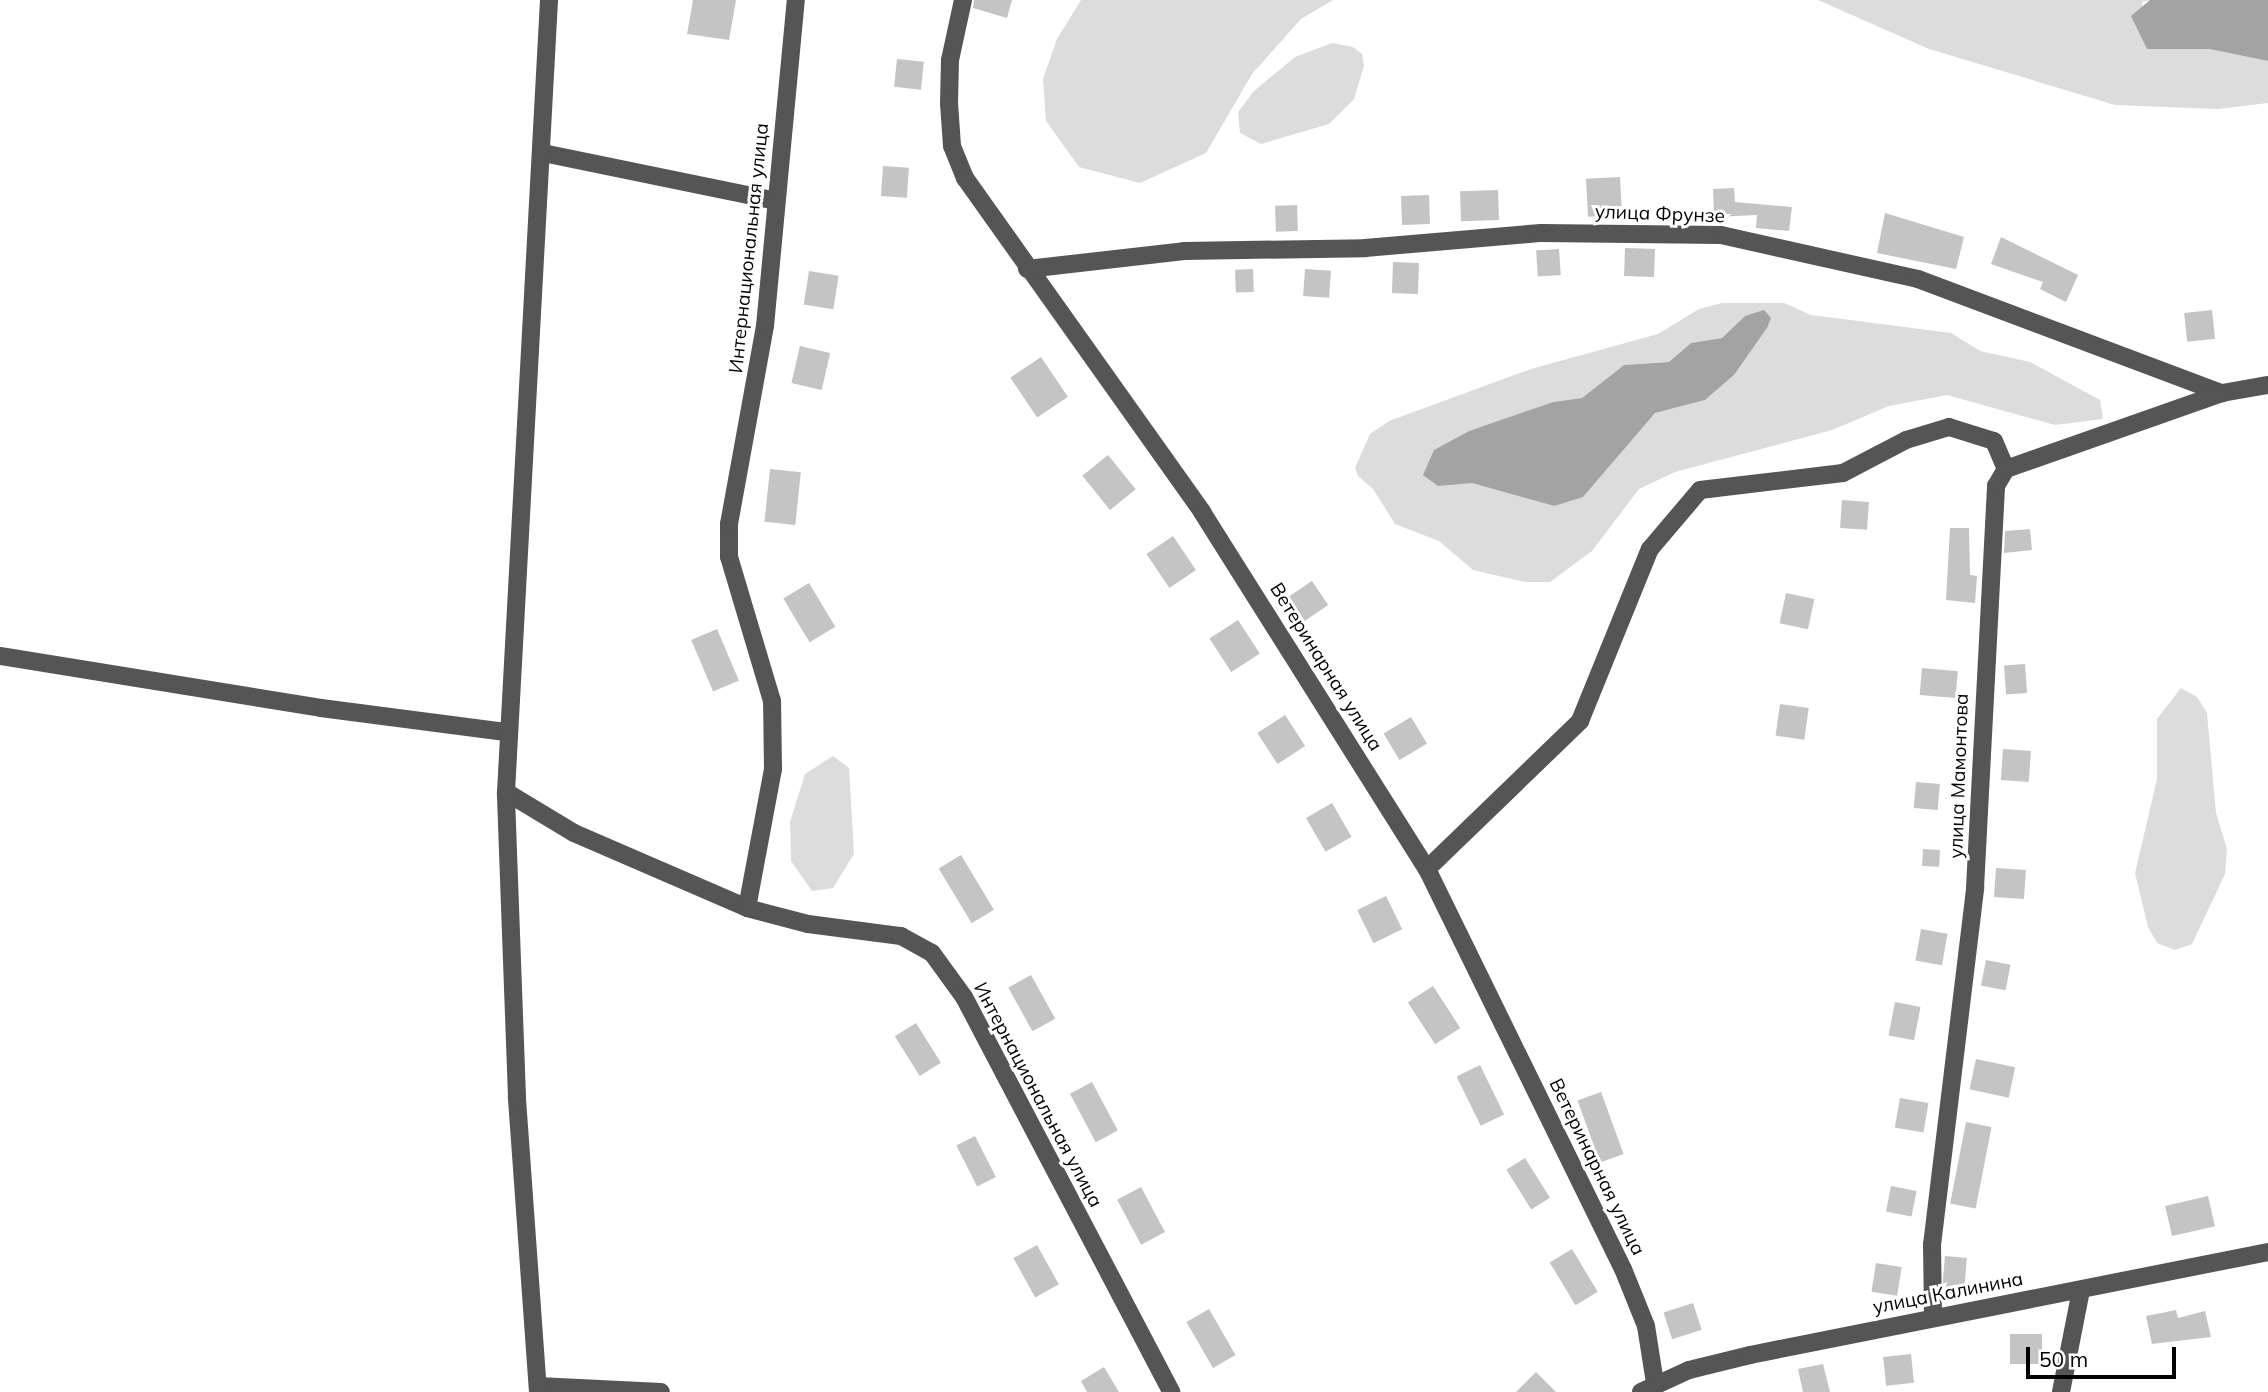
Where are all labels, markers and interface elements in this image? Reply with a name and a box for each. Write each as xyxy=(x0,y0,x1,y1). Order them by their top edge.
street label: Интернациональная улица xyxy=(725,122,773,374)
street label: улица Фрунзе xyxy=(1595,200,1725,228)
street label: Ветеринарная улица xyxy=(1265,579,1387,755)
street label: улица Мамонтова xyxy=(1945,693,1973,859)
street label: Интернациональная улица xyxy=(969,979,1107,1211)
street label: Ветеринарная улица xyxy=(1544,1075,1650,1259)
street label: улица Калинина xyxy=(1871,1267,2025,1319)
scale bar xyxy=(2030,1332,2180,1376)
text: 50 m xyxy=(2039,1346,2088,1372)

